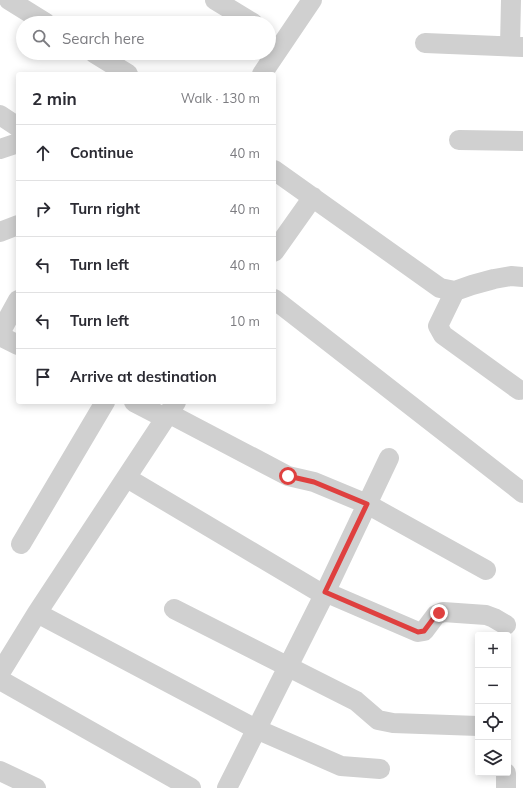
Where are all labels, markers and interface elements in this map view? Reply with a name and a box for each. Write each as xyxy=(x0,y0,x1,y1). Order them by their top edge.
search box xyxy=(16,16,276,60)
icon: search xyxy=(30,27,52,49)
text: Search here xyxy=(62,29,144,48)
text: 2 min xyxy=(32,88,77,109)
text: Walk · 130 m xyxy=(181,90,260,106)
icon: ahead xyxy=(32,142,54,164)
text: Continue xyxy=(70,143,133,162)
text: 40 m xyxy=(230,145,260,161)
icon: right xyxy=(32,198,54,220)
text: Turn right xyxy=(70,199,140,218)
text: 40 m xyxy=(230,201,260,217)
icon: left xyxy=(32,254,54,276)
text: Turn left xyxy=(70,255,129,274)
text: 40 m xyxy=(230,257,260,273)
icon: left xyxy=(32,310,54,332)
text: Turn left xyxy=(70,311,129,330)
text: 10 m xyxy=(230,313,260,329)
icon: arrive xyxy=(32,366,54,388)
text: Arrive at destination xyxy=(70,367,217,386)
route start xyxy=(279,467,297,485)
route end xyxy=(430,604,448,622)
map controls xyxy=(475,632,511,776)
button: + xyxy=(475,632,511,668)
button: − xyxy=(475,668,511,704)
button: locate xyxy=(475,704,511,740)
button: layers xyxy=(475,740,511,776)

